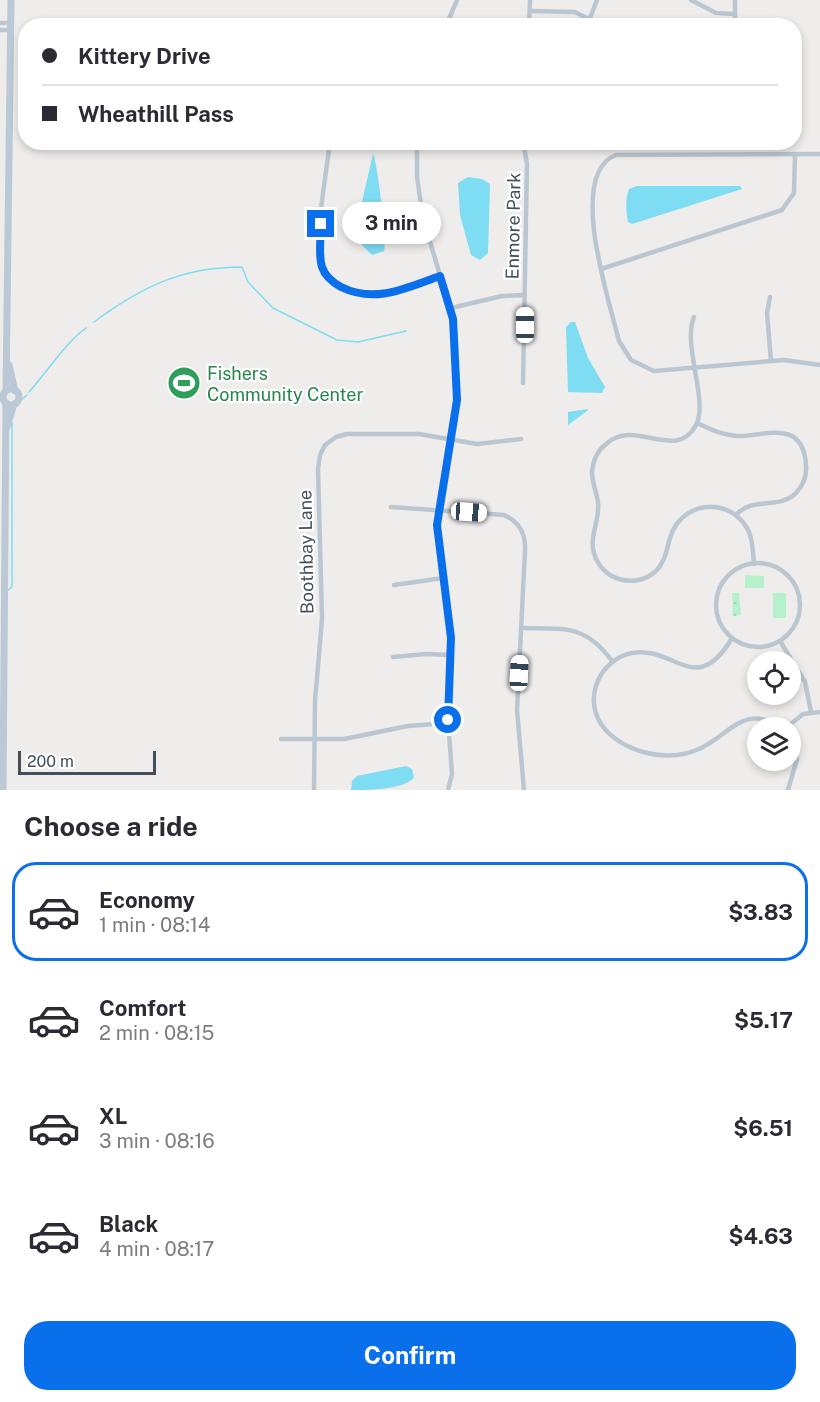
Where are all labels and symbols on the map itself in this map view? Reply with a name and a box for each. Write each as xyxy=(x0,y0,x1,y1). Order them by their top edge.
street label: Enmore Park xyxy=(502,172,524,280)
callout: 3 min xyxy=(342,203,441,245)
route end xyxy=(307,210,334,237)
car xyxy=(516,307,534,343)
place label: Fishers Community Center xyxy=(207,363,364,405)
sports icon: Fishers Community Center xyxy=(166,365,202,401)
street label: Boothbay Lane xyxy=(294,490,318,614)
car xyxy=(450,502,488,522)
car xyxy=(509,655,529,691)
route start xyxy=(434,706,461,733)
scale bar xyxy=(18,748,156,776)

